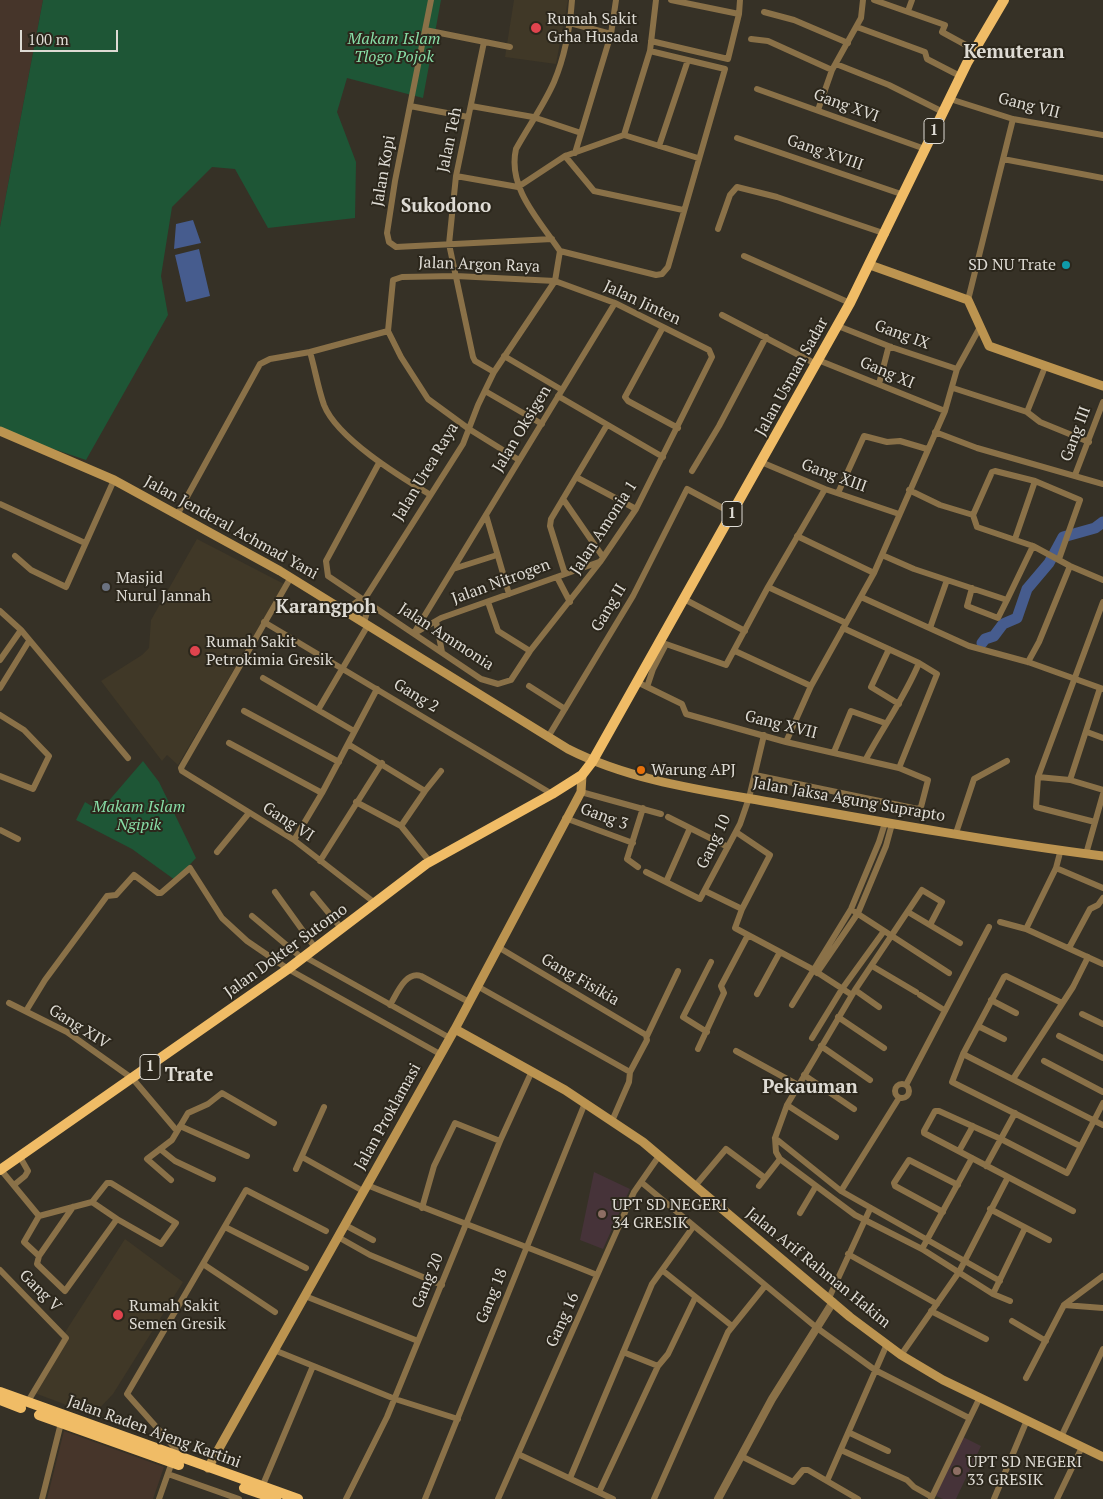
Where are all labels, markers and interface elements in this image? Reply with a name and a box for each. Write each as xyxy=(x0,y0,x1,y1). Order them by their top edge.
place label: Rumah Sakit Grha Husada xyxy=(547,9,638,47)
scale bar xyxy=(22,20,120,52)
marker: Rumah Sakit Grha Husada xyxy=(529,21,543,35)
text: 100 m xyxy=(28,29,69,49)
park label: Makam Islam Tlogo Pojok xyxy=(348,29,440,67)
district label: Kemuteran xyxy=(963,42,1065,64)
street label: Gang XVI xyxy=(811,85,881,127)
street label: Gang VII xyxy=(996,89,1062,123)
street label: Jalan Teh xyxy=(434,106,466,174)
road number: 1 xyxy=(924,118,944,144)
street label: Gang XVIII xyxy=(784,131,866,175)
street label: Jalan Kopi xyxy=(368,134,400,208)
district label: Sukodono xyxy=(401,196,491,218)
street label: Jalan Argon Raya xyxy=(418,253,540,277)
place label: SD NU Trate xyxy=(968,255,1056,275)
marker: SD NU Trate xyxy=(1060,259,1072,271)
street label: Jalan Jinten xyxy=(600,277,684,329)
street label: Jalan Usman Sadar xyxy=(751,314,833,440)
street label: Gang IX xyxy=(872,316,932,354)
street label: Gang XI xyxy=(857,353,917,393)
street label: Jalan Oksigen xyxy=(489,382,555,476)
street label: Gang III xyxy=(1057,404,1095,464)
street label: Jalan Urea Raya xyxy=(389,419,463,525)
street label: Gang XIII xyxy=(799,455,869,497)
street label: Jalan Jenderal Achmad Yani xyxy=(141,472,321,584)
street label: Jalan Amonia 1 xyxy=(566,477,642,579)
road number: 1 xyxy=(722,502,742,526)
street label: Jalan Nitrogen xyxy=(449,555,553,609)
place label: Masjid Nurul Jannah xyxy=(116,568,211,606)
marker: Masjid Nurul Jannah xyxy=(100,581,112,593)
street label: Gang II xyxy=(587,581,631,635)
district label: Karangpoh xyxy=(276,597,376,619)
street label: Jalan Ammonia xyxy=(395,599,497,675)
place label: Rumah Sakit Petrokimia Gresik xyxy=(206,632,333,670)
marker: Rumah Sakit Petrokimia Gresik xyxy=(188,644,202,658)
street label: Gang 2 xyxy=(390,675,442,717)
street label: Gang XVII xyxy=(743,707,819,743)
place label: Warung APJ xyxy=(651,760,736,780)
marker: Warung APJ xyxy=(635,764,647,776)
street label: Jalan Jaksa Agung Suprapto xyxy=(751,774,947,826)
park label: Makam Islam Ngipik xyxy=(93,797,185,835)
street label: Gang VI xyxy=(259,798,317,846)
street label: Gang 3 xyxy=(577,800,631,834)
street label: Gang 10 xyxy=(693,812,735,872)
street label: Jalan Dokter Sutomo xyxy=(221,900,351,1002)
street label: Gang Fisikia xyxy=(537,950,623,1010)
street label: Gang XIV xyxy=(45,1001,113,1053)
road number: 1 xyxy=(140,1054,160,1080)
street label: Jalan Proklamasi xyxy=(351,1060,425,1174)
district label: Trate xyxy=(165,1065,213,1087)
district label: Pekauman xyxy=(762,1077,858,1099)
place label: UPT SD NEGERI 34 GRESIK xyxy=(612,1195,727,1233)
street label: Jalan Arif Rahman Hakim xyxy=(742,1204,894,1332)
marker: UPT SD NEGERI 34 GRESIK xyxy=(596,1208,608,1220)
street label: Gang 20 xyxy=(408,1251,448,1311)
street label: Gang V xyxy=(15,1266,65,1316)
street label: Gang 18 xyxy=(472,1266,512,1326)
street label: Gang 16 xyxy=(542,1290,584,1350)
place label: Rumah Sakit Semen Gresik xyxy=(129,1296,226,1334)
marker: Rumah Sakit Semen Gresik xyxy=(111,1308,125,1322)
street label: Jalan Raden Ajeng Kartini xyxy=(65,1392,243,1472)
place label: UPT SD NEGERI 33 GRESIK xyxy=(967,1452,1082,1490)
marker: UPT SD NEGERI 33 GRESIK xyxy=(951,1465,963,1477)

